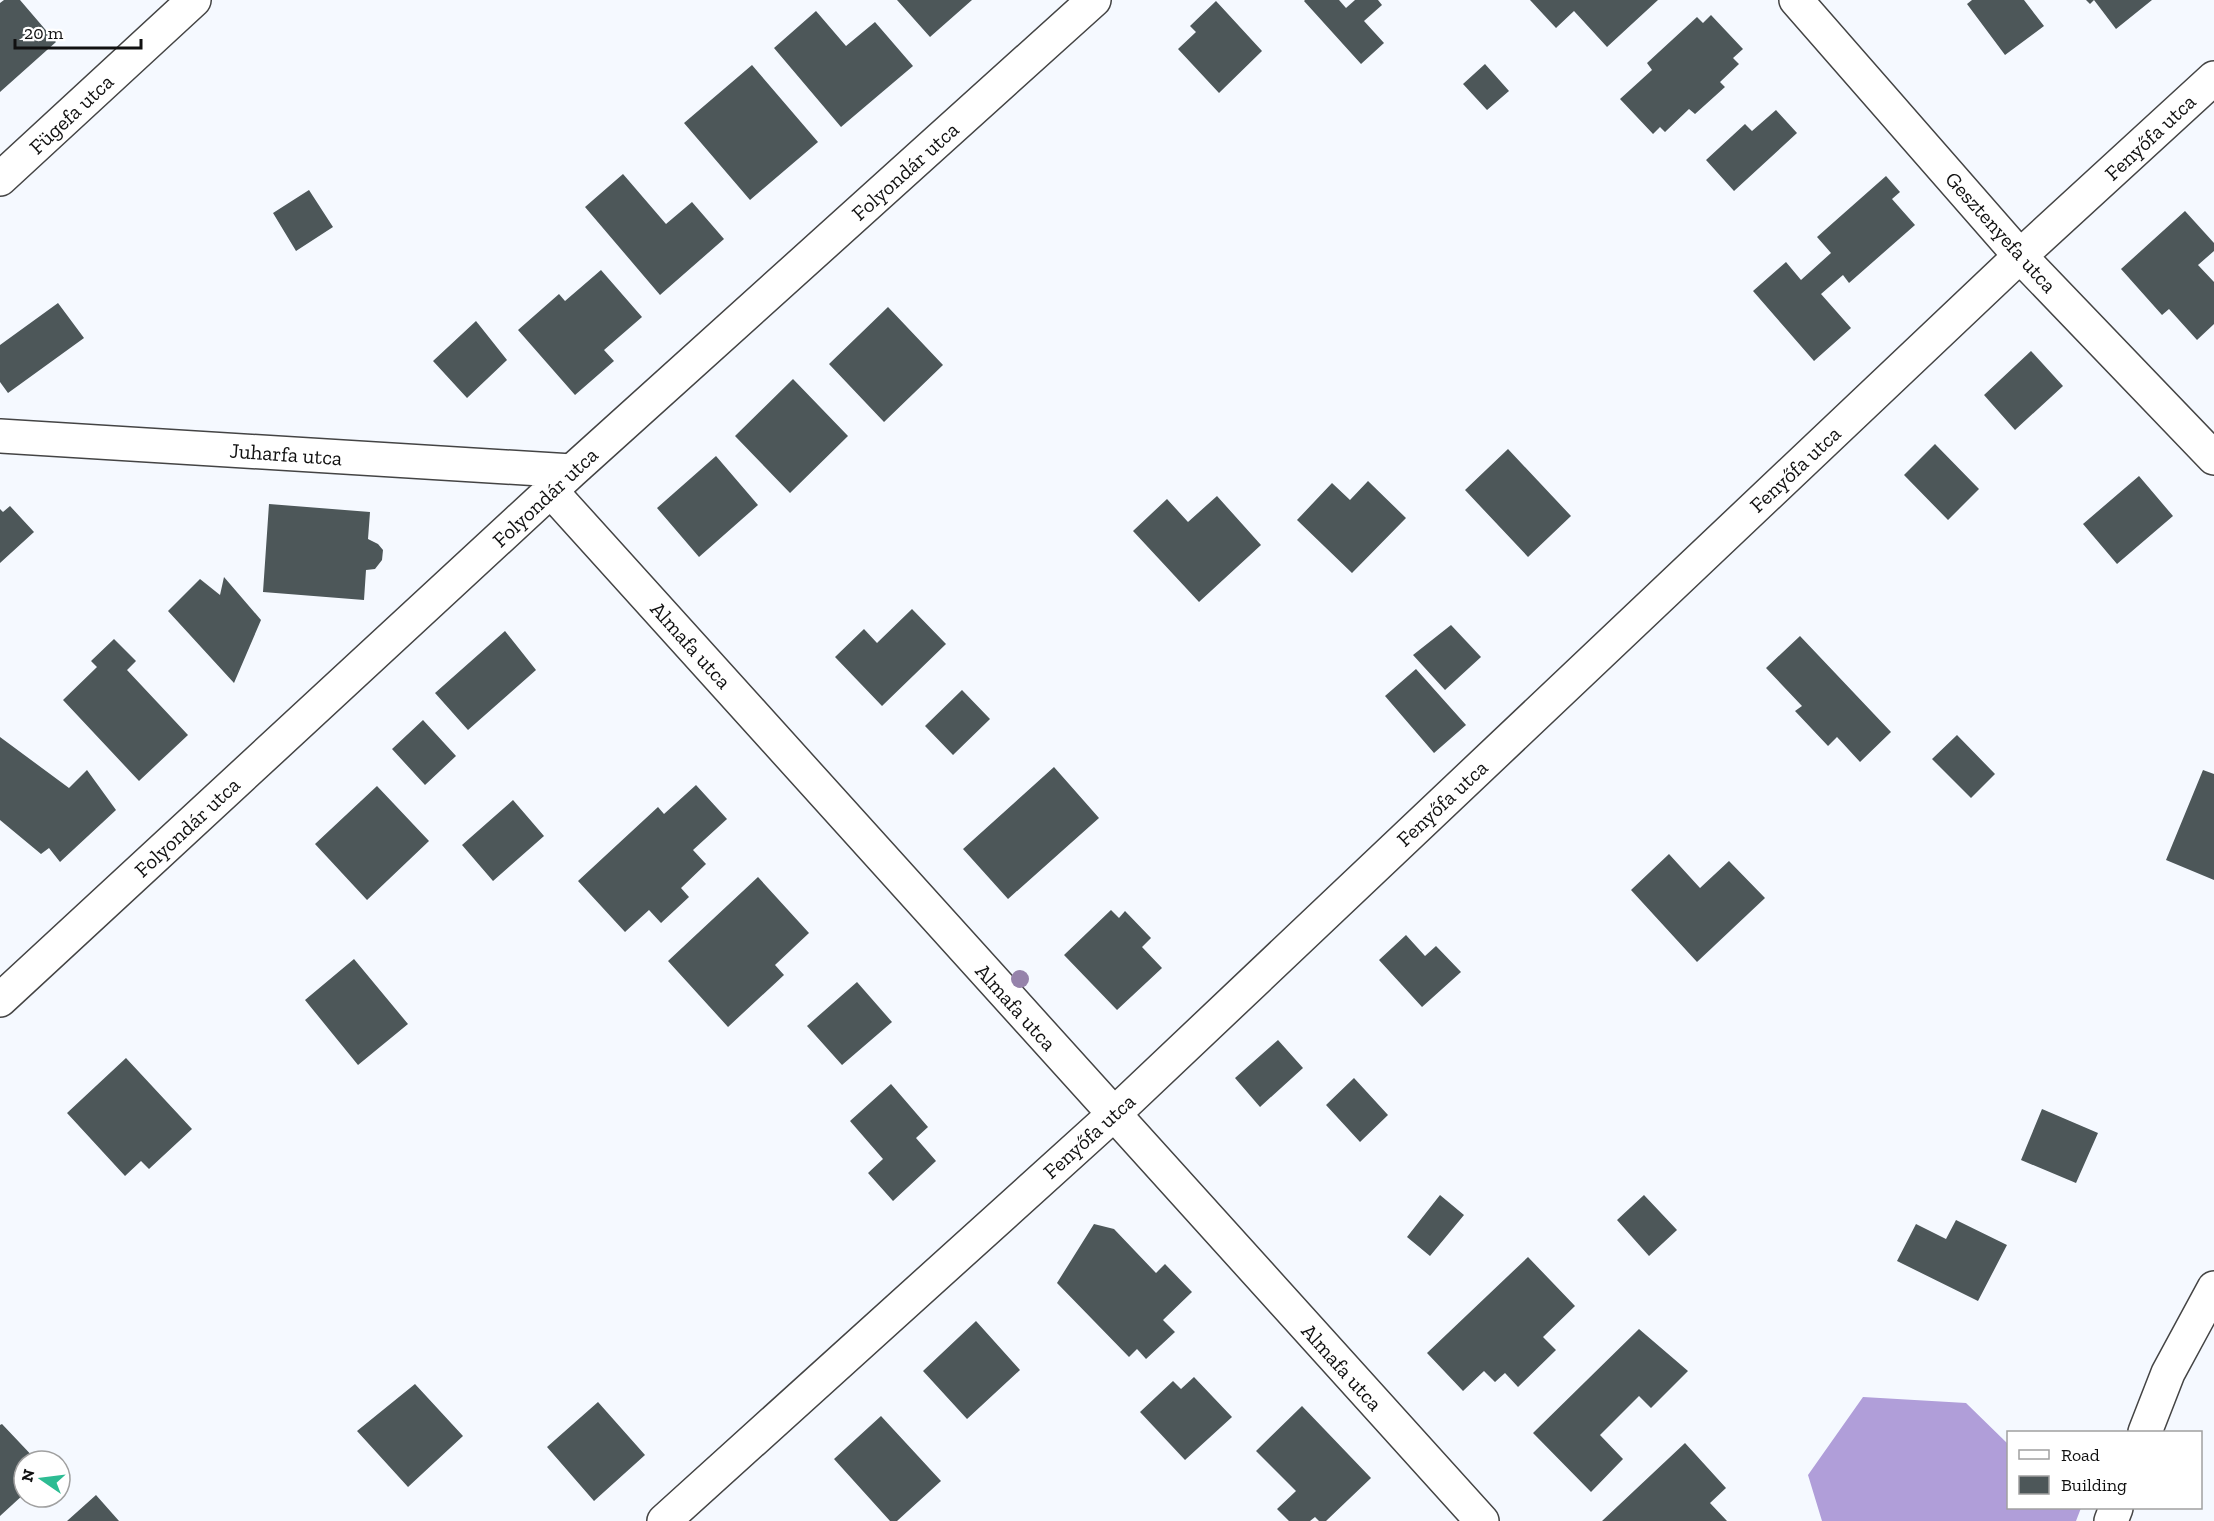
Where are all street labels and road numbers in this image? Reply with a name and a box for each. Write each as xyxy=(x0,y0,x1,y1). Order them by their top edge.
street label: Fügefa utca xyxy=(24,69,118,159)
street label: Fenyőfa utca xyxy=(2099,89,2201,185)
street label: Folyondár utca xyxy=(846,117,964,225)
street label: Gesztenyefa utca xyxy=(1940,166,2062,298)
street label: Fenyőfa utca xyxy=(1744,421,1846,517)
street label: Juharfa utca xyxy=(229,438,343,470)
street label: Folyondár utca xyxy=(487,442,603,552)
street label: Almafa utca xyxy=(645,596,737,694)
street label: Fenyőfa utca xyxy=(1391,755,1493,851)
street label: Folyondár utca xyxy=(129,772,245,882)
street label: Almafa utca xyxy=(970,958,1062,1056)
street label: Fenyőfa utca xyxy=(1038,1088,1140,1184)
street label: Almafa utca xyxy=(1296,1318,1388,1416)

